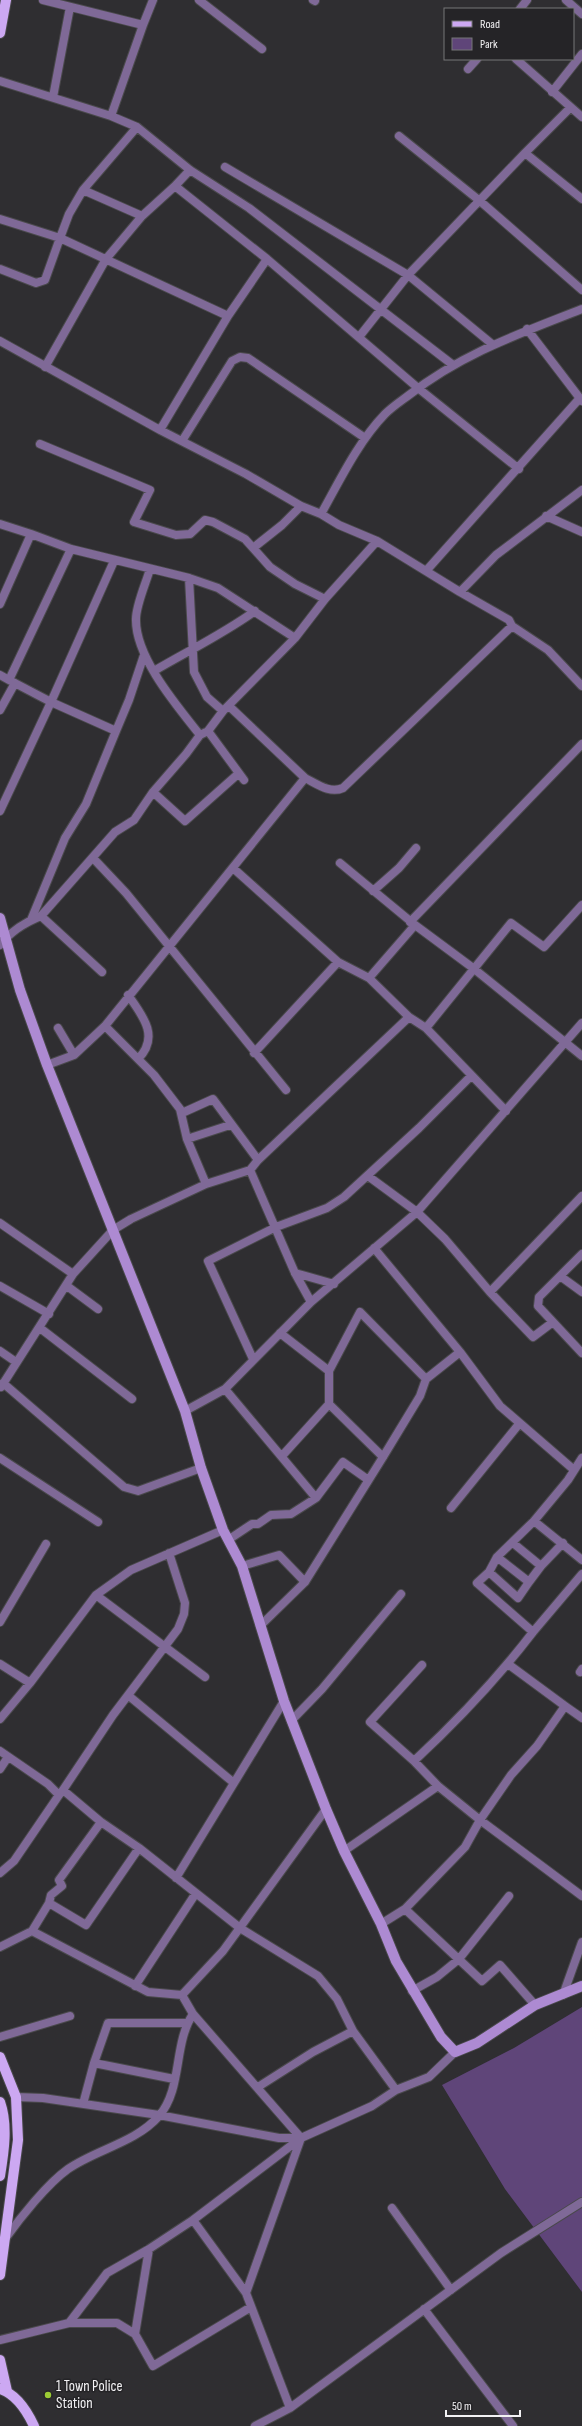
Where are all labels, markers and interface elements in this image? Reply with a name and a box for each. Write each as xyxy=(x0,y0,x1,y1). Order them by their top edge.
legend xyxy=(444,8,574,60)
text: Road xyxy=(480,17,500,32)
text: Park xyxy=(480,37,498,52)
place label: 1 Town Police Station xyxy=(56,2377,123,2413)
marker: 1 Town Police Station xyxy=(43,2390,53,2400)
scale bar xyxy=(446,2392,520,2418)
text: 50 m xyxy=(452,2399,472,2414)

